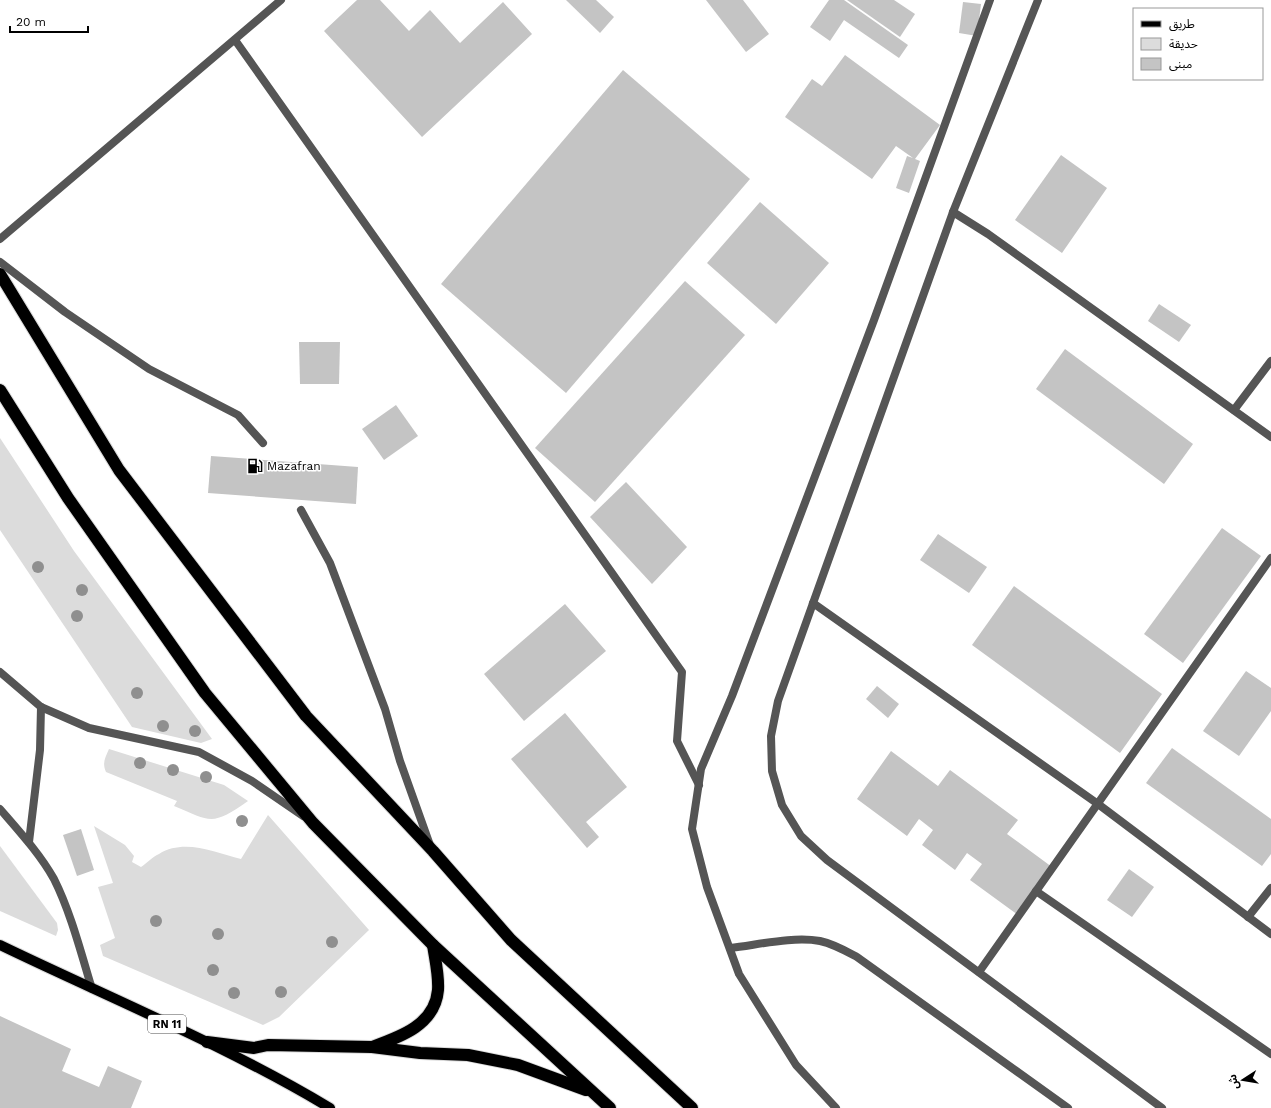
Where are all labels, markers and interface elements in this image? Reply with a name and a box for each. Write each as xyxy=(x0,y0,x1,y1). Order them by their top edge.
scale bar xyxy=(10,8,88,34)
legend xyxy=(1133,8,1263,80)
text: 20 m xyxy=(16,15,46,29)
text: طريق xyxy=(1169,17,1195,32)
text: حديقة xyxy=(1169,37,1198,51)
text: مبنى xyxy=(1169,57,1192,71)
fuel station icon: Mazafran xyxy=(246,457,264,475)
place label: Mazafran xyxy=(267,459,321,473)
road number: RN 11 xyxy=(148,1015,186,1033)
north arrow xyxy=(1223,1060,1263,1100)
text: ش xyxy=(1226,1073,1242,1091)

